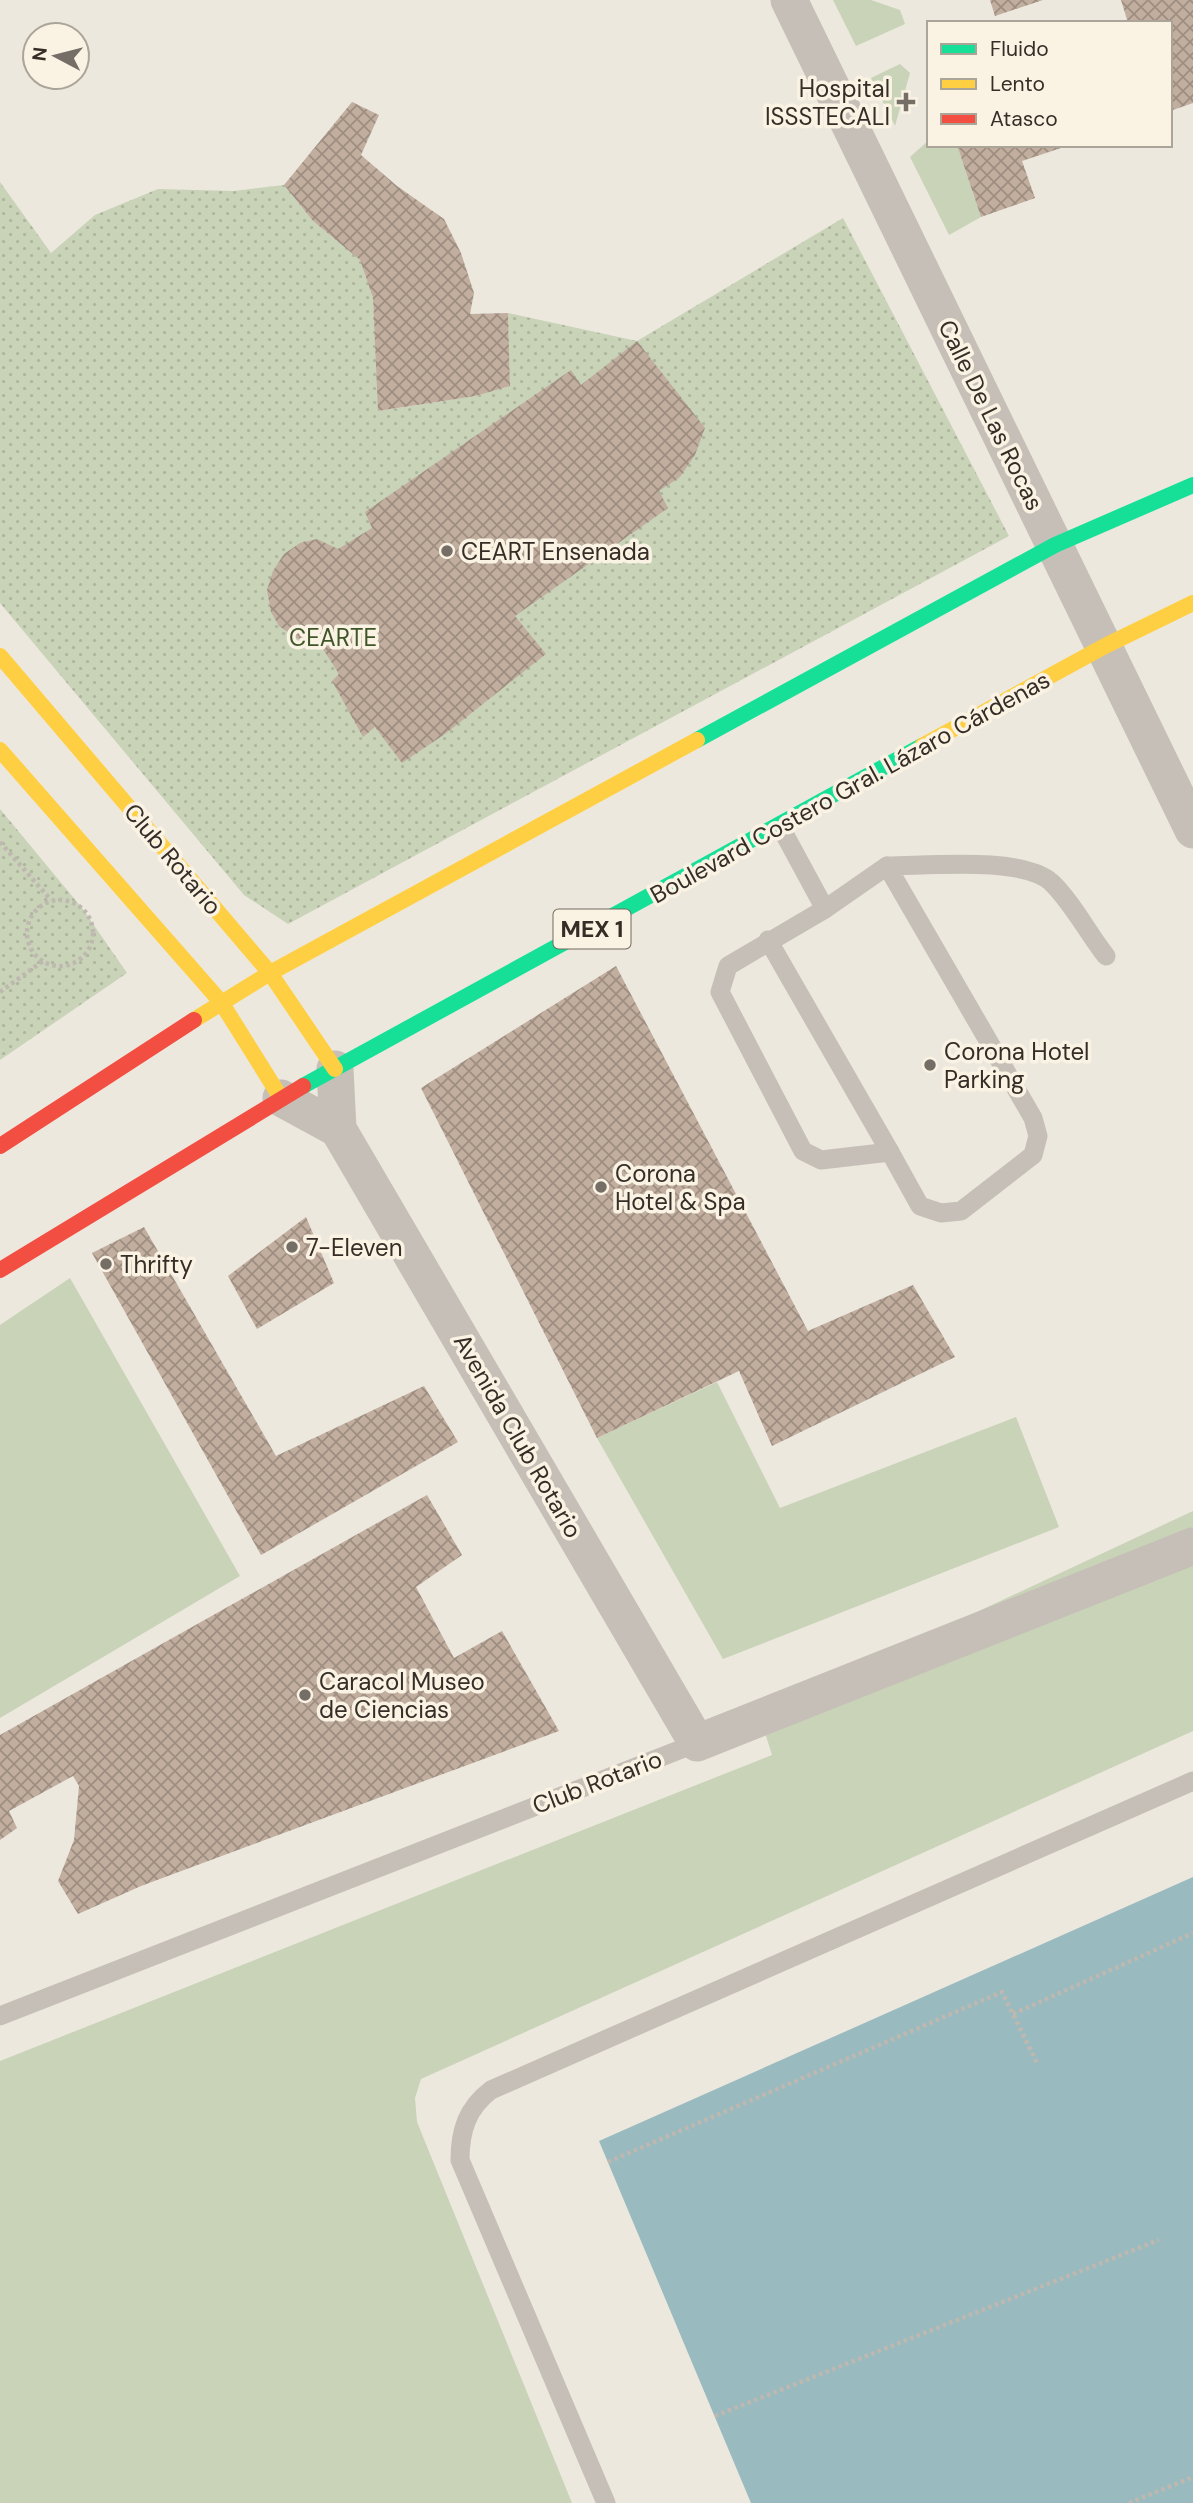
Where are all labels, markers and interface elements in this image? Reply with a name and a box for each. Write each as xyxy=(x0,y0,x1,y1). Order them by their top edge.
north arrow xyxy=(21,21,91,91)
legend xyxy=(927,21,1172,147)
text: Fluido xyxy=(990,35,1049,63)
text: N xyxy=(26,46,53,62)
text: Lento xyxy=(990,70,1045,98)
place label: Hospital ISSSTECALI xyxy=(765,73,890,132)
marker: Hospital ISSSTECALI xyxy=(896,92,916,112)
text: Atasco xyxy=(990,105,1058,133)
street label: Calle De Las Rocas xyxy=(931,315,1051,515)
place label: CEART Ensenada xyxy=(461,536,650,567)
marker: CEART Ensenada xyxy=(439,543,455,559)
park label: CEARTE xyxy=(289,622,377,653)
street label: Boulevard Costero Gral. Lázaro Cárdenas xyxy=(645,664,1055,910)
street label: Club Rotario xyxy=(117,797,229,921)
road number: MEX 1 xyxy=(554,910,630,948)
place label: Corona Hotel Parking xyxy=(944,1036,1089,1095)
marker: Corona Hotel Parking xyxy=(922,1057,938,1073)
place label: Corona Hotel & Spa xyxy=(615,1158,746,1217)
marker: Corona Hotel & Spa xyxy=(593,1179,609,1195)
place label: 7-Eleven xyxy=(306,1232,403,1263)
marker: 7-Eleven xyxy=(284,1239,300,1255)
place label: Thrifty xyxy=(120,1249,193,1280)
marker: Thrifty xyxy=(98,1256,114,1272)
street label: Avenida Club Rotario xyxy=(447,1328,589,1544)
place label: Caracol Museo de Ciencias xyxy=(319,1666,485,1725)
marker: Caracol Museo de Ciencias xyxy=(297,1687,313,1703)
street label: Club Rotario xyxy=(528,1743,666,1821)

